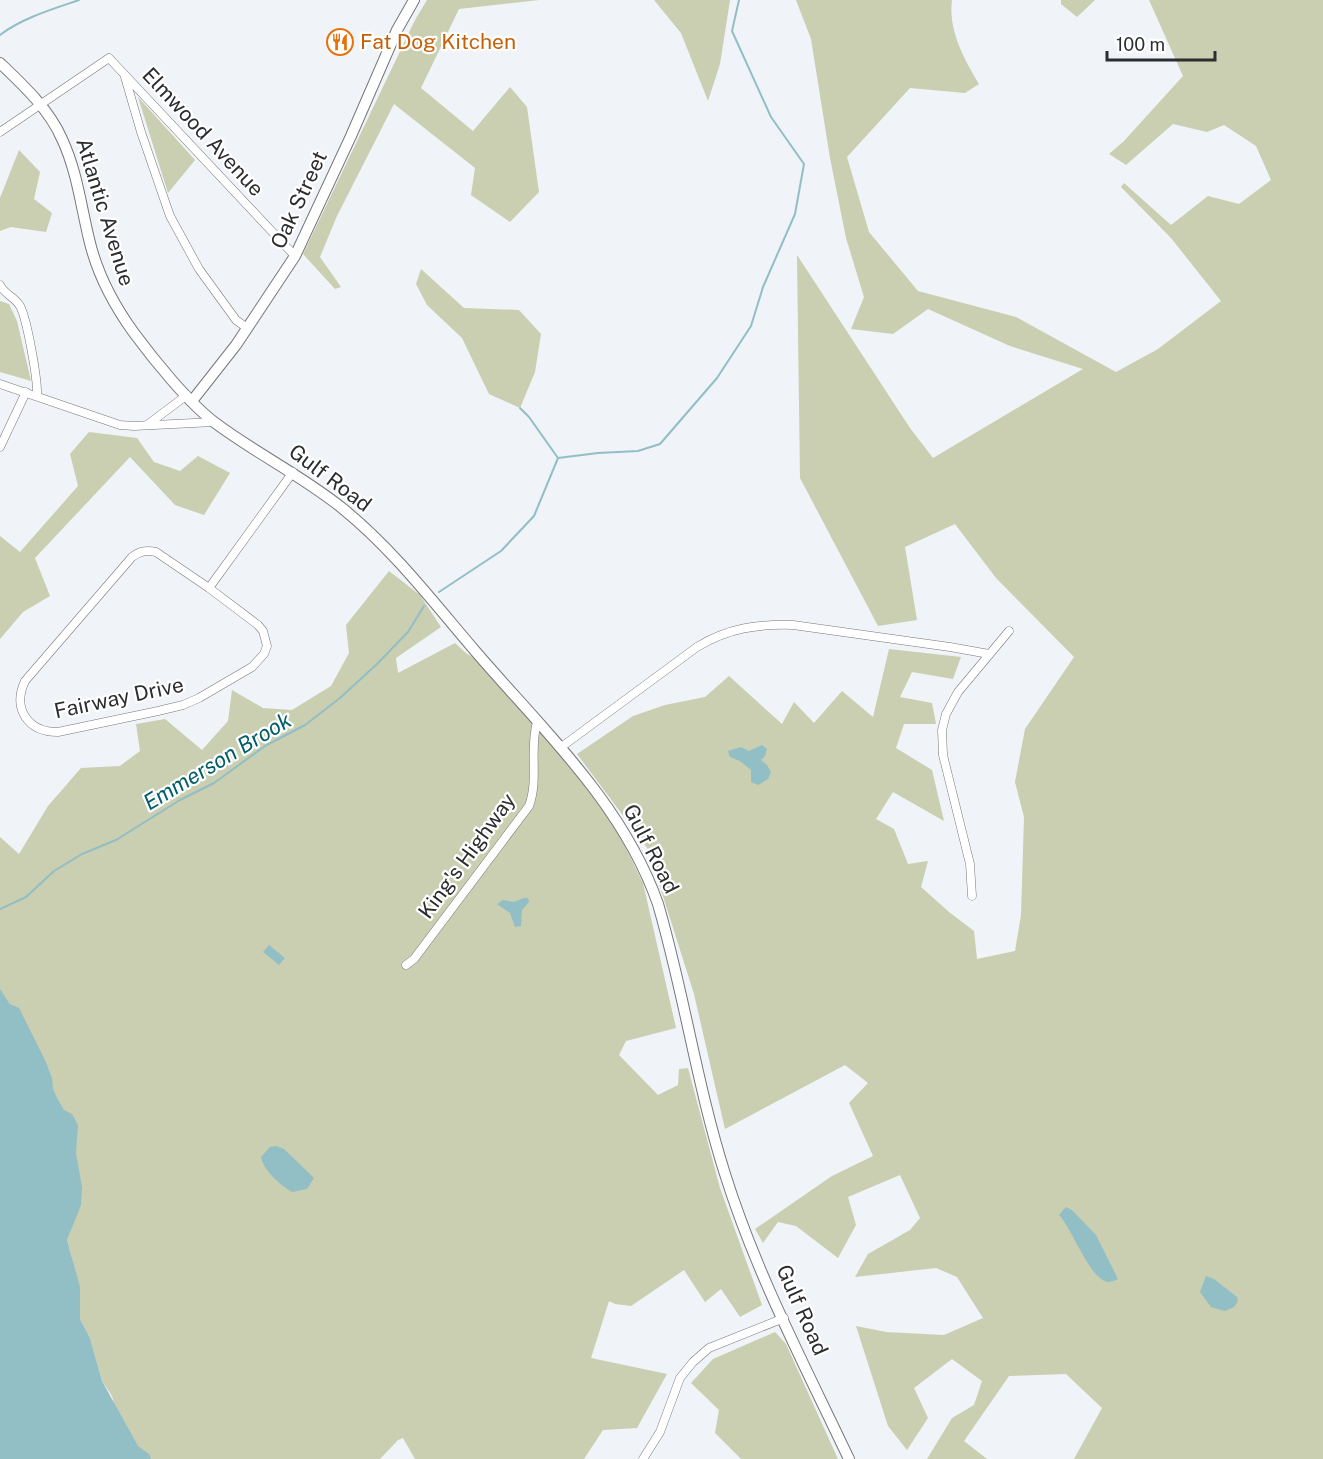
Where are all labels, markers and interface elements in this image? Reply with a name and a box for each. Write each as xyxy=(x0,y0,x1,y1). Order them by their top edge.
scale bar xyxy=(1107,24,1215,62)
restaurant icon: Fat Dog Kitchen xyxy=(325,27,355,57)
place label: Fat Dog Kitchen xyxy=(360,29,516,54)
text: 100 m xyxy=(1116,34,1165,55)
street label: Elmwood Avenue xyxy=(137,62,269,201)
street label: Atlantic Avenue xyxy=(71,135,140,289)
street label: Oak Street xyxy=(265,147,332,253)
street label: Gulf Road xyxy=(284,439,376,517)
street label: Fairway Drive xyxy=(52,672,186,723)
water label: Emmerson Brook xyxy=(138,707,296,815)
street label: King's Highway xyxy=(413,788,520,923)
street label: Gulf Road xyxy=(618,800,685,898)
street label: Gulf Road xyxy=(771,1261,834,1359)

